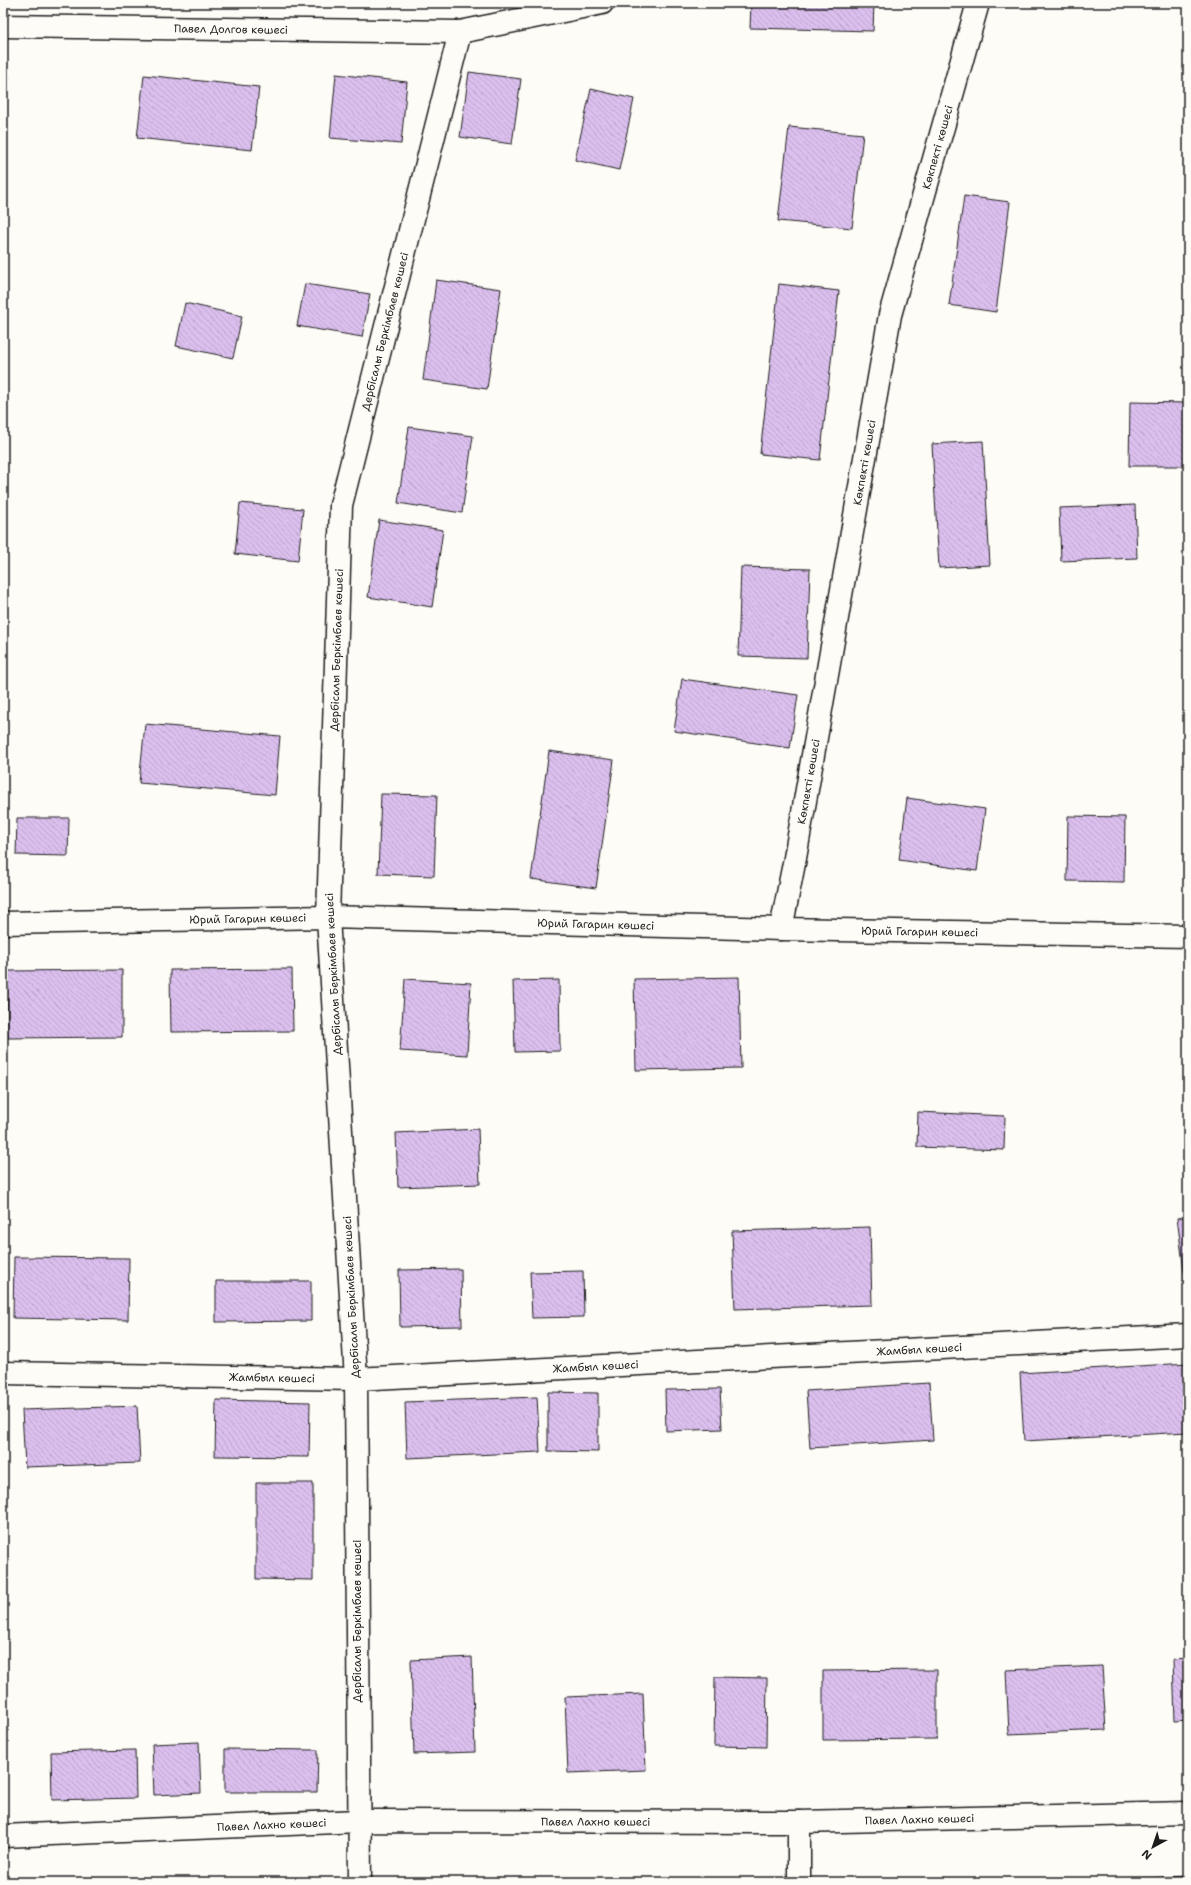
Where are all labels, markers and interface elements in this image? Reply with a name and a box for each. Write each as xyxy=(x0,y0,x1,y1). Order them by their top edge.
street label: Павел Долгов көшесі xyxy=(174,21,288,38)
street label: Көкпекті көшесі xyxy=(919,104,957,191)
street label: Дербісалы Беркімбаев көшесі xyxy=(358,251,412,412)
street label: Көкпекті көшесі xyxy=(850,419,880,506)
street label: Дербісалы Беркімбаев көшесі xyxy=(327,568,347,732)
street label: Көкпекті көшесі xyxy=(794,738,824,826)
street label: Дербісалы Беркімбаев көшесі xyxy=(322,892,345,1056)
street label: Юрий Гагарин көшесі xyxy=(189,910,307,928)
street label: Юрий Гагарин көшесі xyxy=(537,916,654,934)
street label: Юрий Гагарин көшесі xyxy=(861,923,978,940)
street label: Дербісалы Беркімбаев көшесі xyxy=(340,1215,363,1379)
street label: Жамбыл көшесі xyxy=(876,1340,963,1359)
street label: Жамбыл көшесі xyxy=(552,1357,639,1377)
street label: Жамбыл көшесі xyxy=(229,1370,315,1386)
street label: Дербісалы Беркімбаев көшесі xyxy=(350,1540,365,1702)
street label: Павел Лахно көшесі xyxy=(865,1811,975,1828)
street label: Павел Лахно көшесі xyxy=(541,1814,650,1830)
street label: Павел Лахно көшесі xyxy=(217,1815,327,1835)
north arrow xyxy=(1133,1827,1173,1867)
text: N xyxy=(1139,1846,1155,1863)

